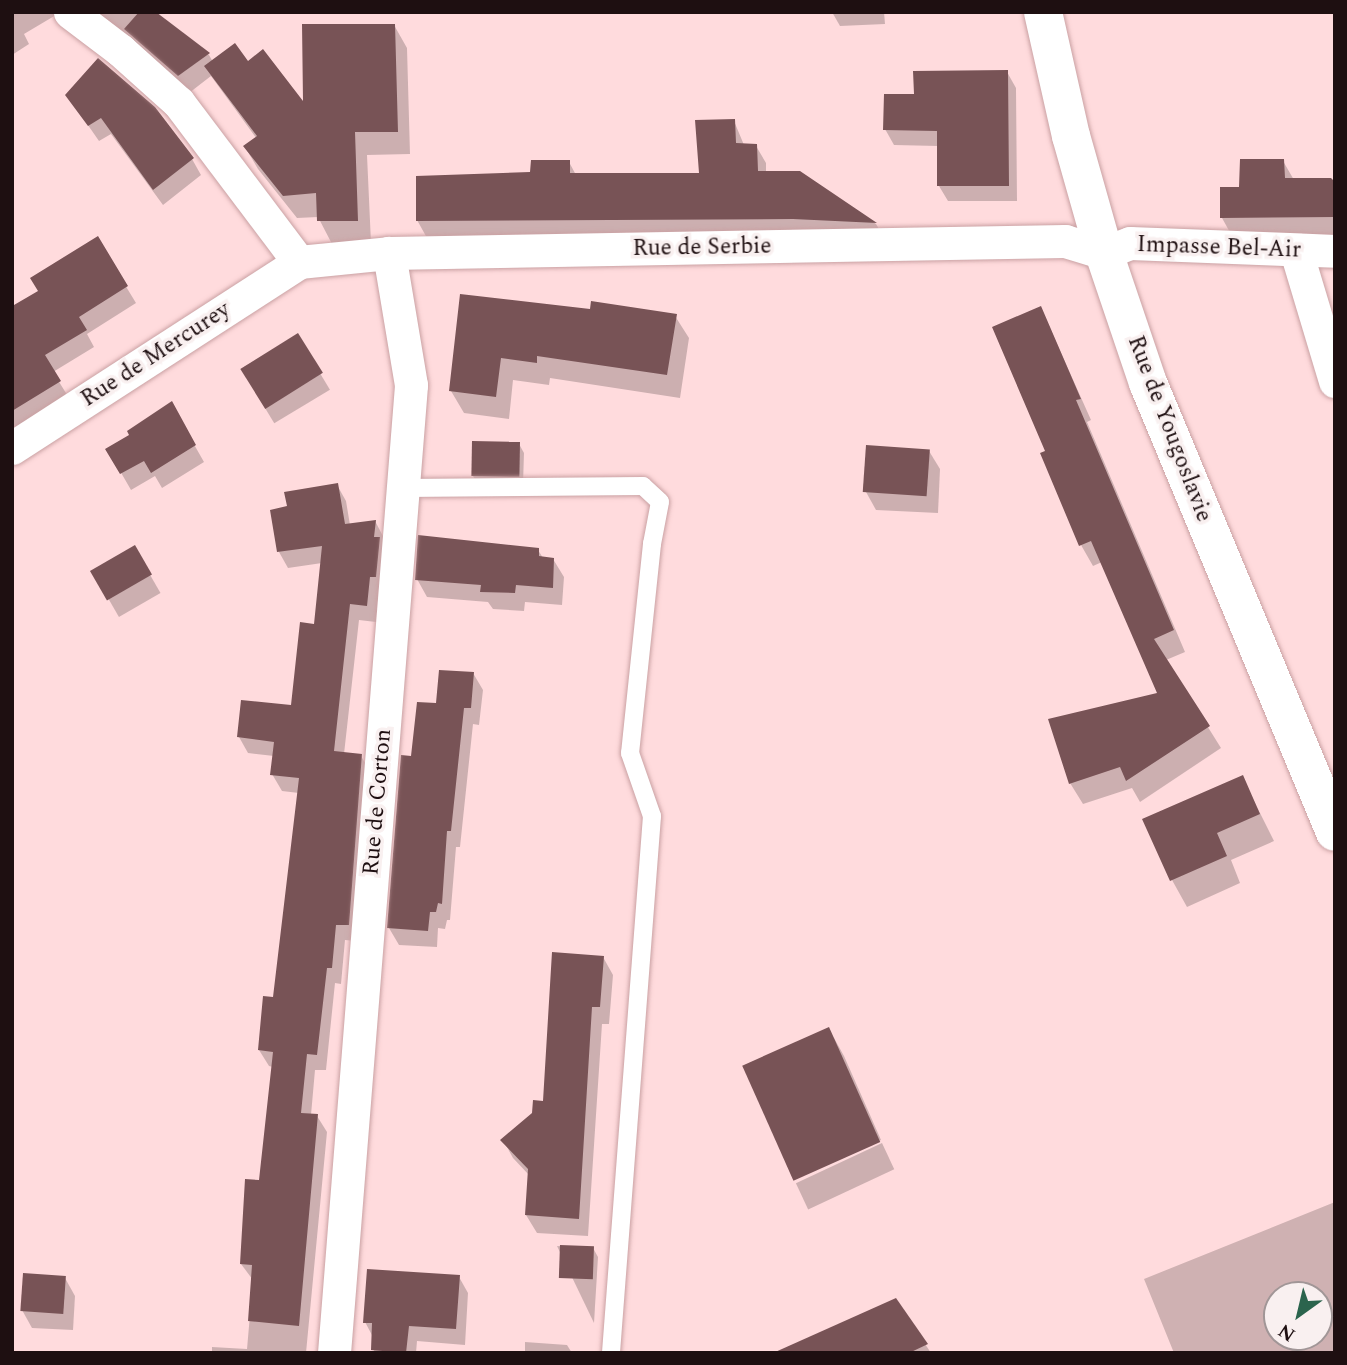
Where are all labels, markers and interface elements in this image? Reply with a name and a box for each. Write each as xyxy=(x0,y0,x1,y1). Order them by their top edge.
street label: Impasse Bel-Air xyxy=(1136,231,1302,265)
street label: Rue de Serbie xyxy=(632,233,772,263)
street label: Rue de Mercurey xyxy=(76,297,236,413)
street label: Rue de Yougoslavie xyxy=(1121,332,1217,526)
street label: Rue de Corton xyxy=(358,728,398,876)
north arrow xyxy=(1263,1281,1333,1351)
text: N xyxy=(1273,1316,1302,1349)

